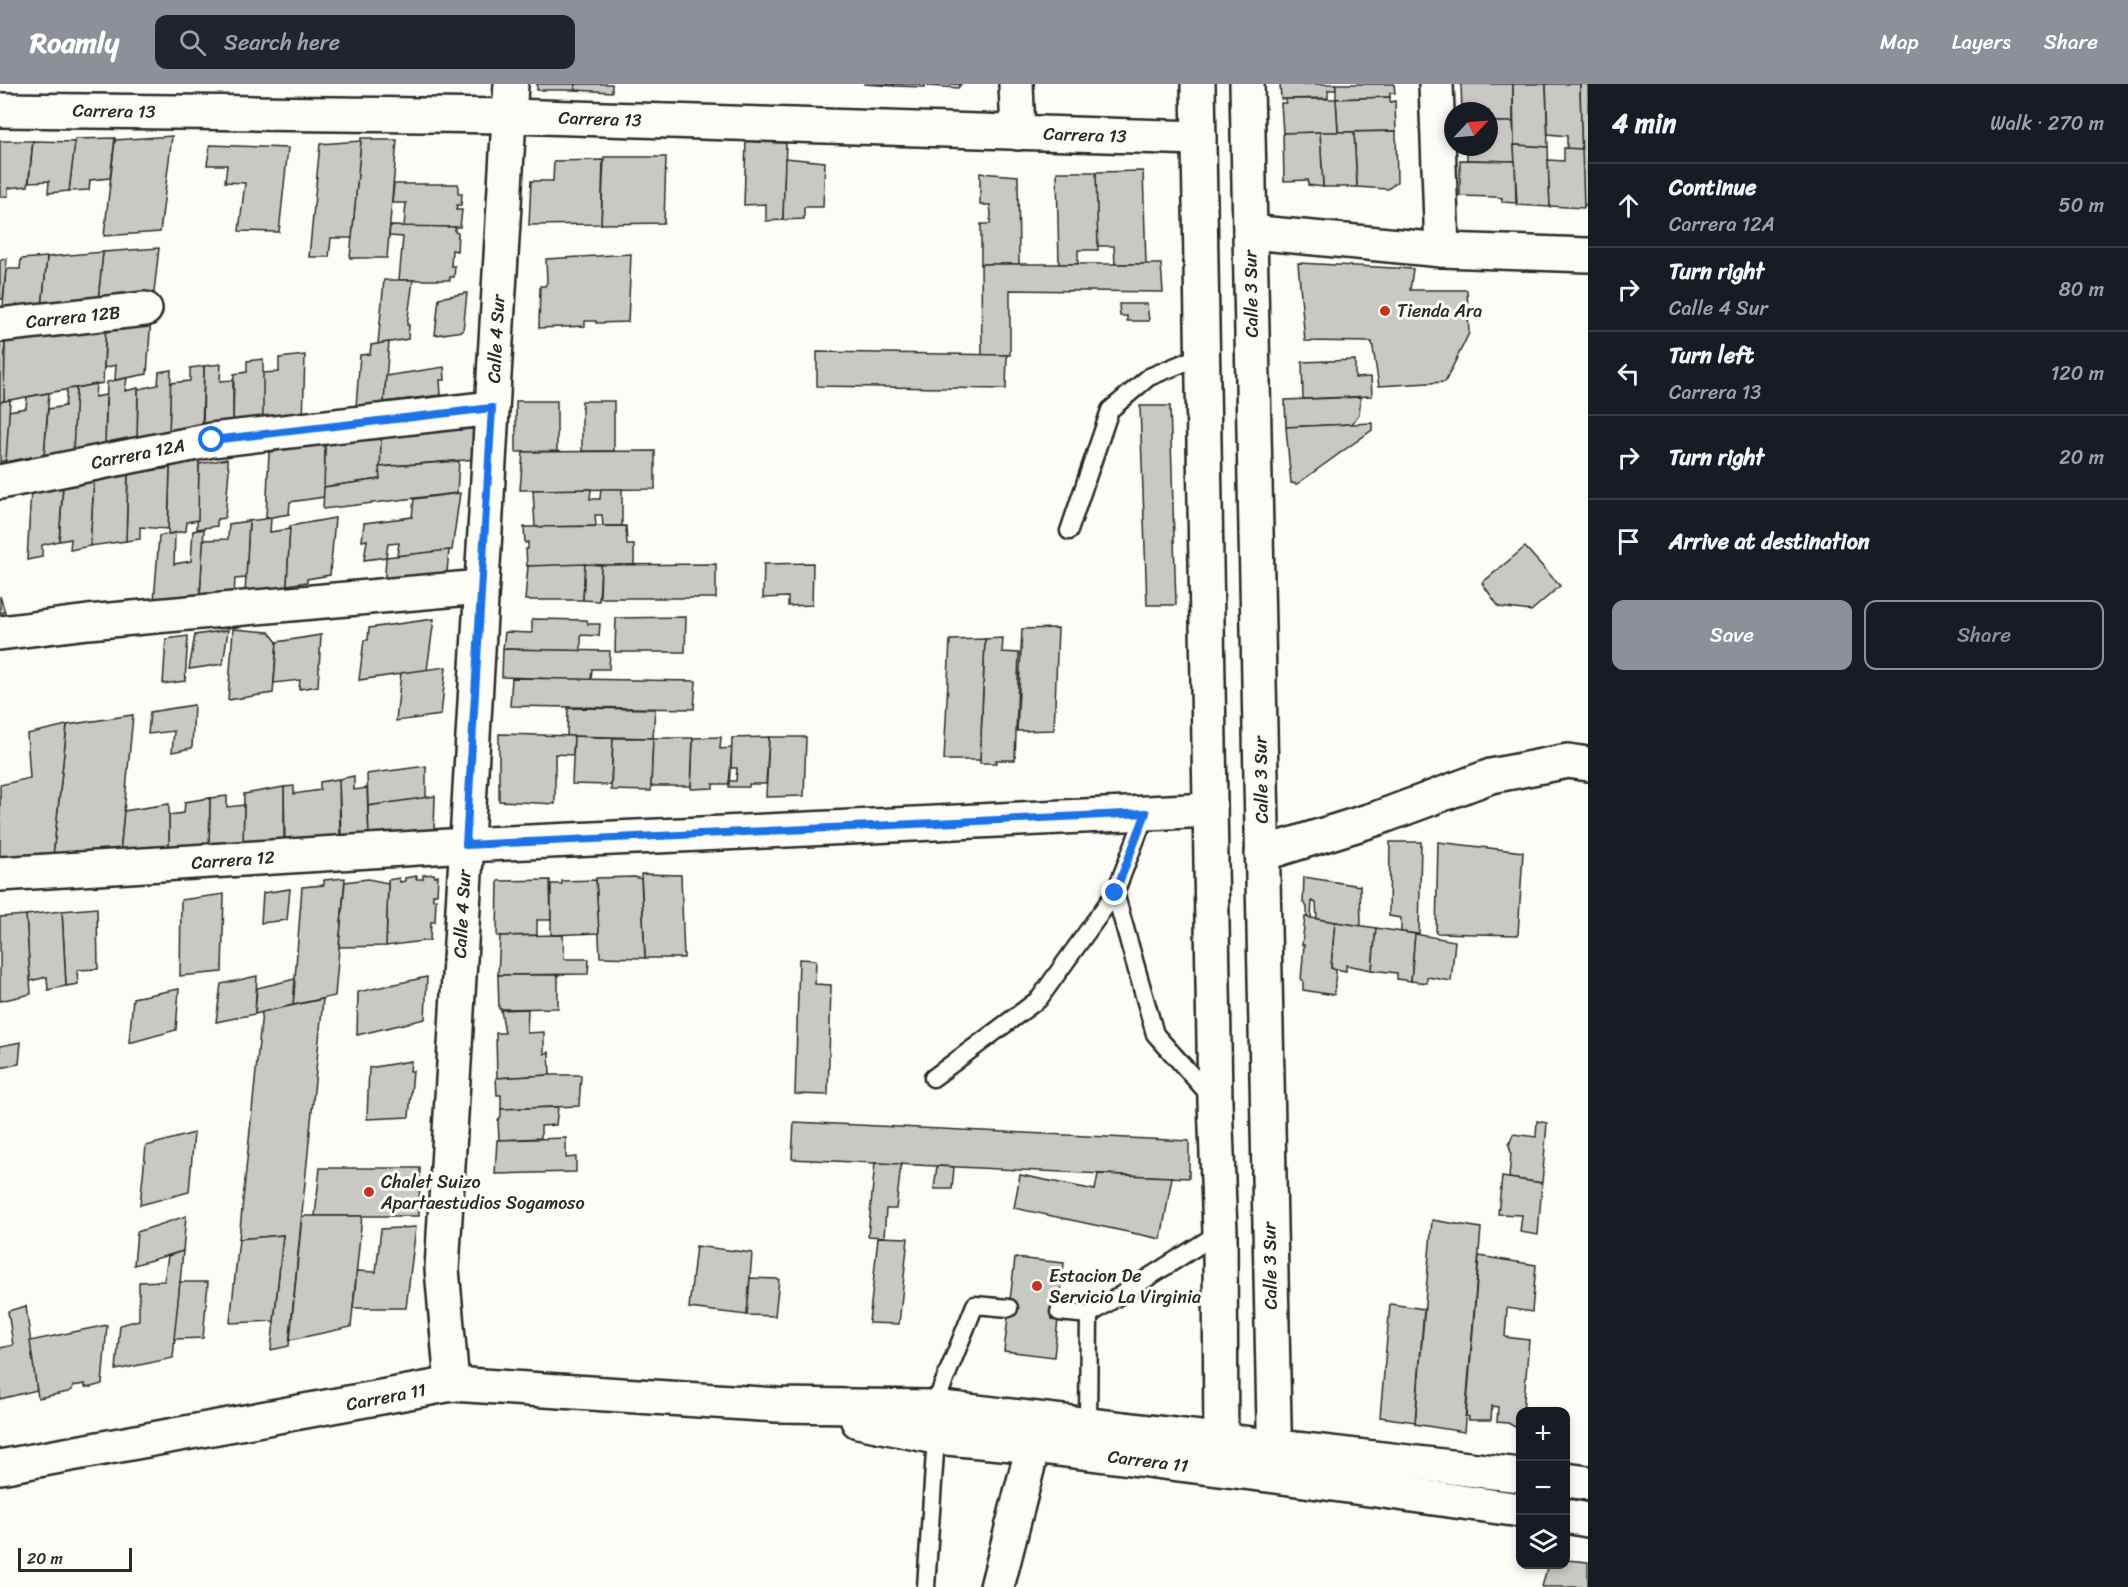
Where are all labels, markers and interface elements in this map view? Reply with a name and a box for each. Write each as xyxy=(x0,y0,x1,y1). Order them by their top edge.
search box xyxy=(155,15,575,69)
text: Roamly xyxy=(30,18,119,67)
text: Search here xyxy=(224,23,340,62)
text: Map xyxy=(1880,23,1919,61)
text: Layers xyxy=(1952,23,2011,61)
text: Share xyxy=(2044,23,2098,61)
icon: search xyxy=(176,26,209,59)
street label: Carrera 13 xyxy=(72,94,156,128)
text: 4 min xyxy=(1612,100,1676,146)
street label: Carrera 13 xyxy=(558,102,642,136)
north arrow xyxy=(1444,102,1498,156)
text: Walk · 270 m xyxy=(1990,106,2104,141)
street label: Carrera 13 xyxy=(1043,118,1127,152)
text: Continue xyxy=(1669,168,1757,207)
text: 50 m xyxy=(2059,188,2104,223)
icon: ahead xyxy=(1612,189,1645,222)
text: Carrera 12A xyxy=(1669,207,1775,242)
street label: Calle 3 Sur xyxy=(1234,248,1268,338)
text: Turn right xyxy=(1669,252,1764,291)
text: 80 m xyxy=(2059,272,2104,307)
icon: right xyxy=(1612,273,1645,306)
text: Calle 4 Sur xyxy=(1669,291,1768,326)
street label: Calle 4 Sur xyxy=(478,292,514,384)
place label: Tienda Ara xyxy=(1397,295,1482,327)
street label: Carrera 12B xyxy=(24,296,122,338)
marker: Tienda Ara xyxy=(1378,304,1392,318)
text: Turn left xyxy=(1669,336,1754,375)
text: 120 m xyxy=(2051,356,2104,391)
icon: left xyxy=(1612,357,1645,390)
text: Carrera 13 xyxy=(1669,375,1761,410)
route start xyxy=(198,426,224,452)
street label: Carrera 12A xyxy=(88,429,188,479)
text: Turn right xyxy=(1669,438,1764,477)
text: 20 m xyxy=(2059,440,2104,475)
icon: right xyxy=(1612,441,1645,474)
text: Arrive at destination xyxy=(1669,522,1870,561)
icon: arrive xyxy=(1612,525,1645,558)
button: Save xyxy=(1612,600,1852,670)
button: Share xyxy=(1864,600,2104,670)
street label: Calle 3 Sur xyxy=(1244,734,1278,824)
street label: Carrera 12 xyxy=(190,841,276,879)
street label: Calle 4 Sur xyxy=(444,867,480,959)
route end xyxy=(1101,879,1127,905)
place label: Chalet Suizo Apartaestudios Sogamoso xyxy=(380,1166,585,1219)
marker: Chalet Suizo Apartaestudios Sogamoso xyxy=(362,1185,376,1199)
street label: Calle 3 Sur xyxy=(1253,1220,1287,1310)
place label: Estacion De Servicio La Virginia xyxy=(1049,1260,1201,1313)
marker: Estacion De Servicio La Virginia xyxy=(1030,1279,1044,1293)
street label: Carrera 11 xyxy=(343,1374,429,1420)
map controls xyxy=(1516,1407,1570,1569)
button: + xyxy=(1516,1407,1570,1461)
street label: Carrera 11 xyxy=(1106,1440,1190,1482)
button: − xyxy=(1516,1461,1570,1515)
button: layers xyxy=(1516,1515,1570,1569)
text: 20 m xyxy=(27,1544,63,1573)
scale bar xyxy=(18,1545,132,1572)

